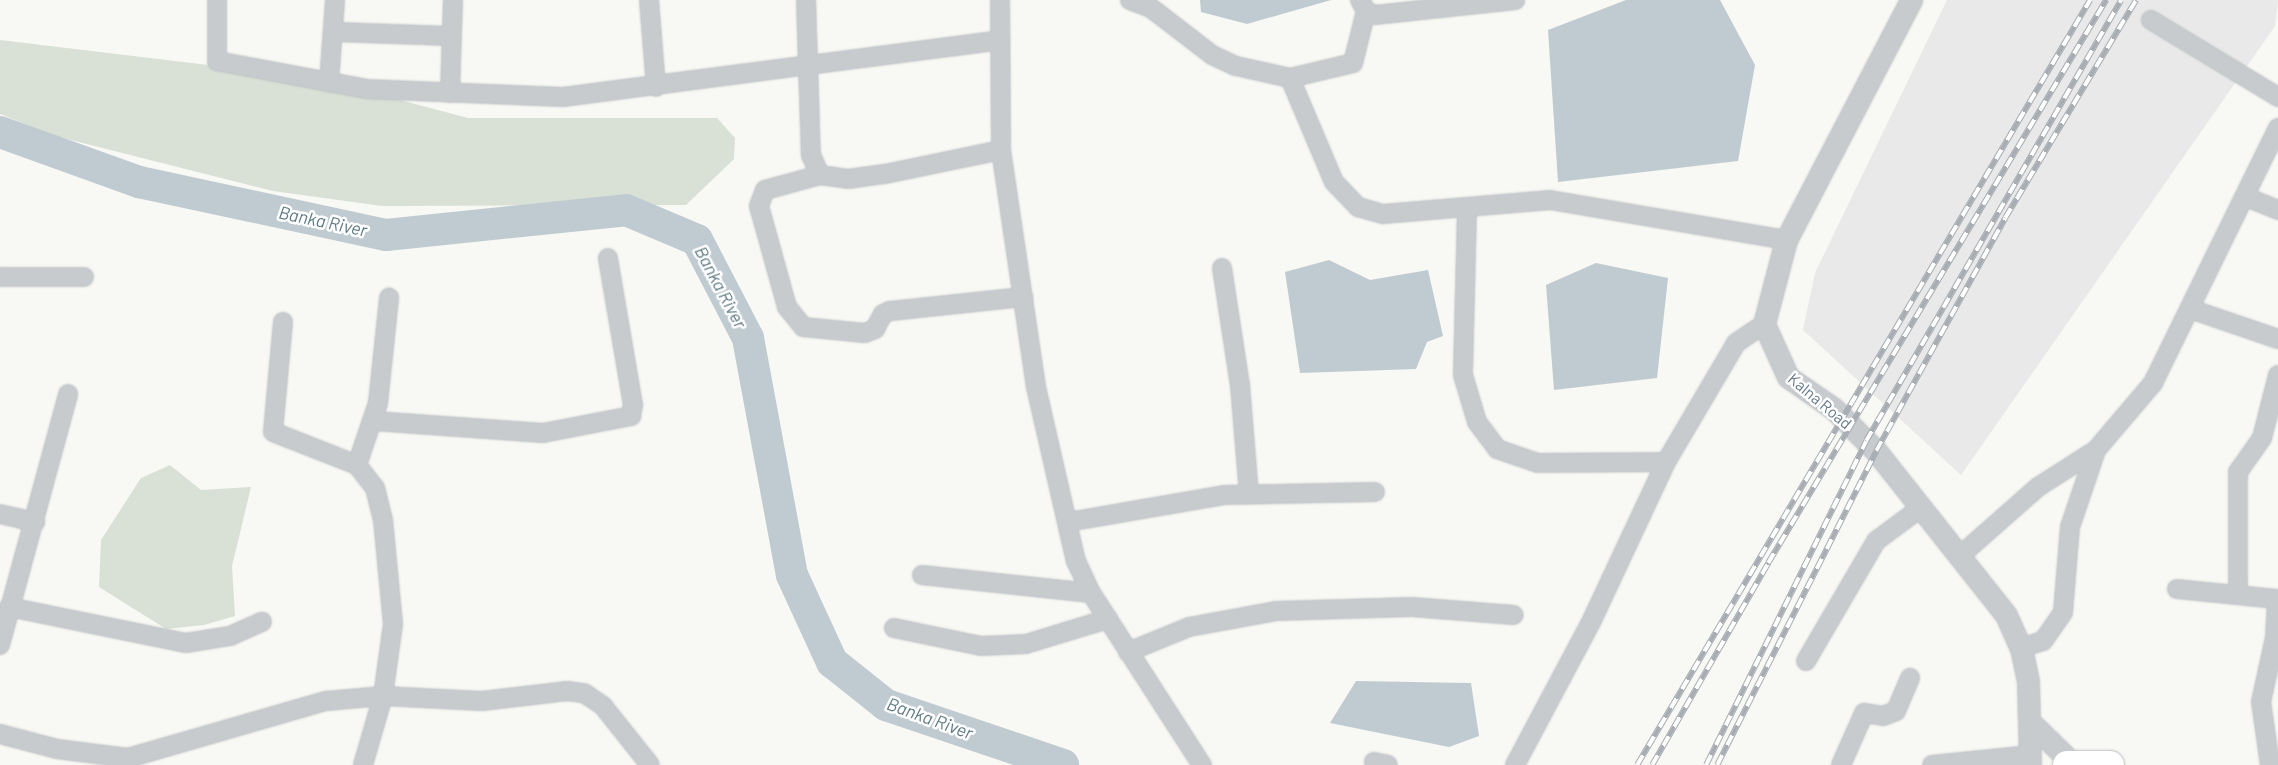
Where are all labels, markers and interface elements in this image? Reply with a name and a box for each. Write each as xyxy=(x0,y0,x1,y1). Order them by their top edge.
water label: Banka River xyxy=(277,201,369,241)
water label: Banka River xyxy=(690,242,752,332)
street label: Kalna Road xyxy=(1784,369,1856,433)
water label: Banka River xyxy=(884,692,976,744)

